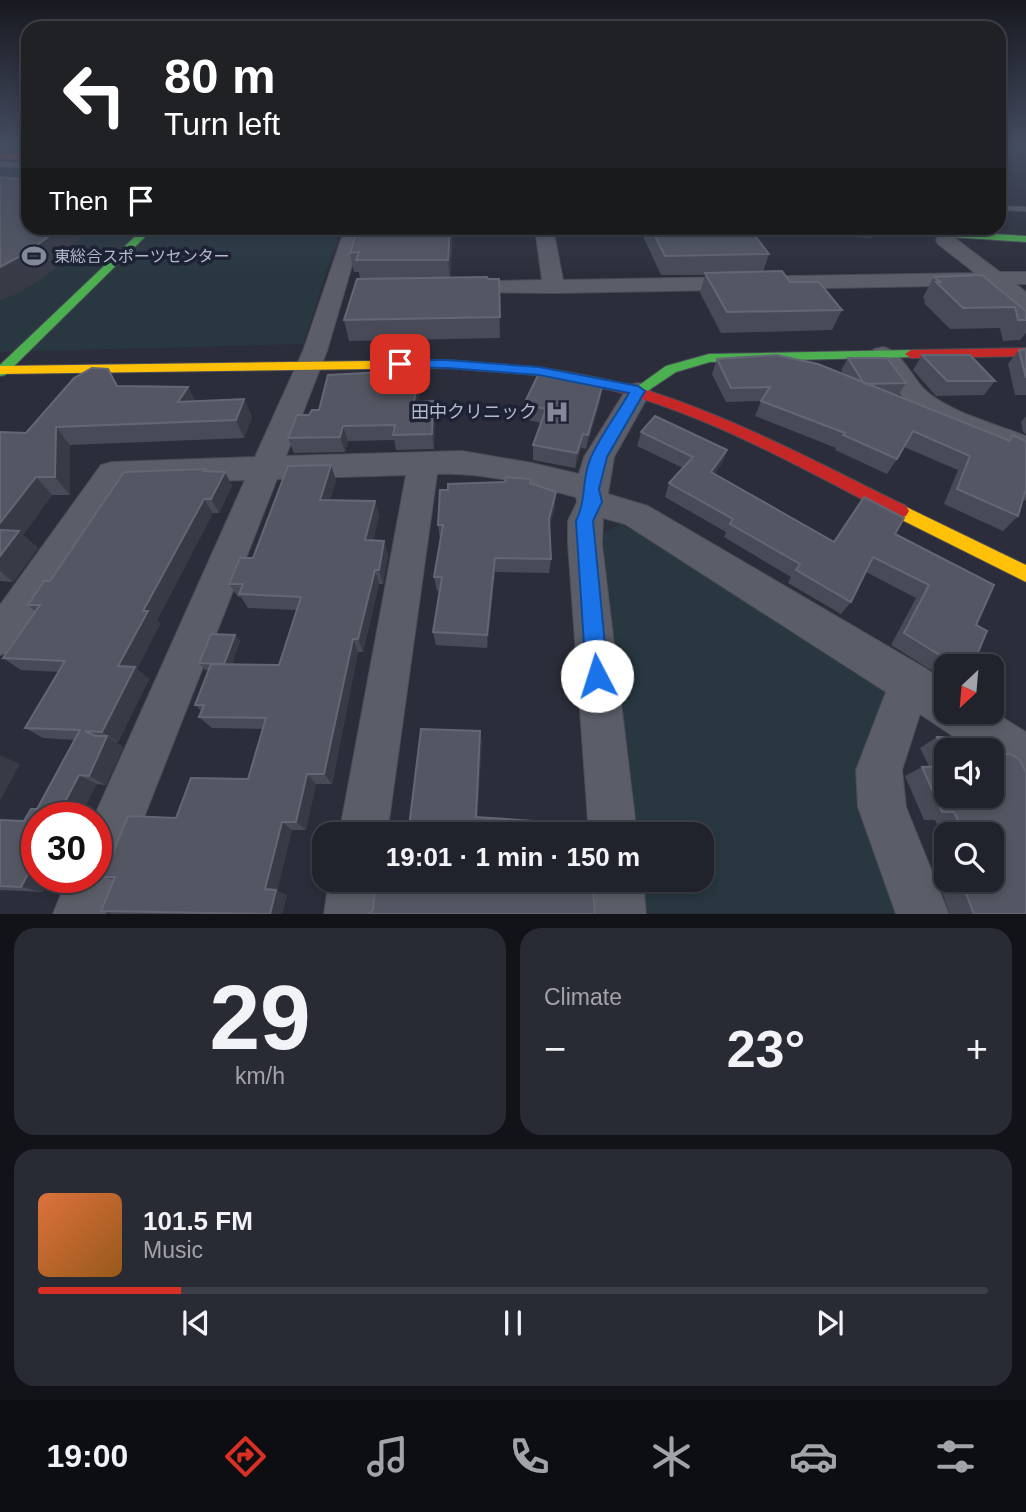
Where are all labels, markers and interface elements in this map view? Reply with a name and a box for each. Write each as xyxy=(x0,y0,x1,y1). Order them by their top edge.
icon: left xyxy=(49,49,140,140)
text: 80 m xyxy=(164,49,276,103)
text: Turn left xyxy=(164,106,280,142)
icon: arrive xyxy=(122,182,160,220)
text: Then xyxy=(49,186,108,216)
sports icon: 東総合スポーツセンター xyxy=(20,242,48,270)
place label: 東総合スポーツセンター xyxy=(54,248,230,265)
pin xyxy=(370,334,430,394)
icon: arrive xyxy=(381,345,419,383)
hospital icon: 田中クリニック xyxy=(543,398,571,426)
place label: 田中クリニック xyxy=(411,402,537,422)
position arrow xyxy=(560,639,634,713)
north arrow xyxy=(934,654,1004,724)
map controls xyxy=(934,654,1004,892)
button: sound xyxy=(934,738,1004,808)
speed limit sign: 30 xyxy=(21,802,112,893)
button: search xyxy=(934,822,1004,892)
text: 19:01 · 1 min · 150 m xyxy=(386,842,640,872)
text: 29 xyxy=(209,967,311,1068)
text: Climate xyxy=(544,984,622,1010)
text: 23° xyxy=(727,1020,805,1078)
text: − xyxy=(544,1028,566,1070)
text: + xyxy=(966,1028,988,1070)
text: km/h xyxy=(235,1063,285,1089)
text: 101.5 FM xyxy=(143,1206,253,1236)
text: Music xyxy=(143,1237,203,1263)
icon: previous xyxy=(177,1304,215,1342)
icon: pause xyxy=(494,1304,532,1342)
icon: next xyxy=(811,1304,849,1342)
icon: directions xyxy=(221,1432,270,1481)
icon: music xyxy=(363,1432,412,1481)
icon: phone xyxy=(505,1432,554,1481)
icon: climate xyxy=(647,1432,696,1481)
icon: car xyxy=(789,1432,838,1481)
icon: filters xyxy=(931,1432,980,1481)
text: 19:00 xyxy=(46,1438,128,1474)

